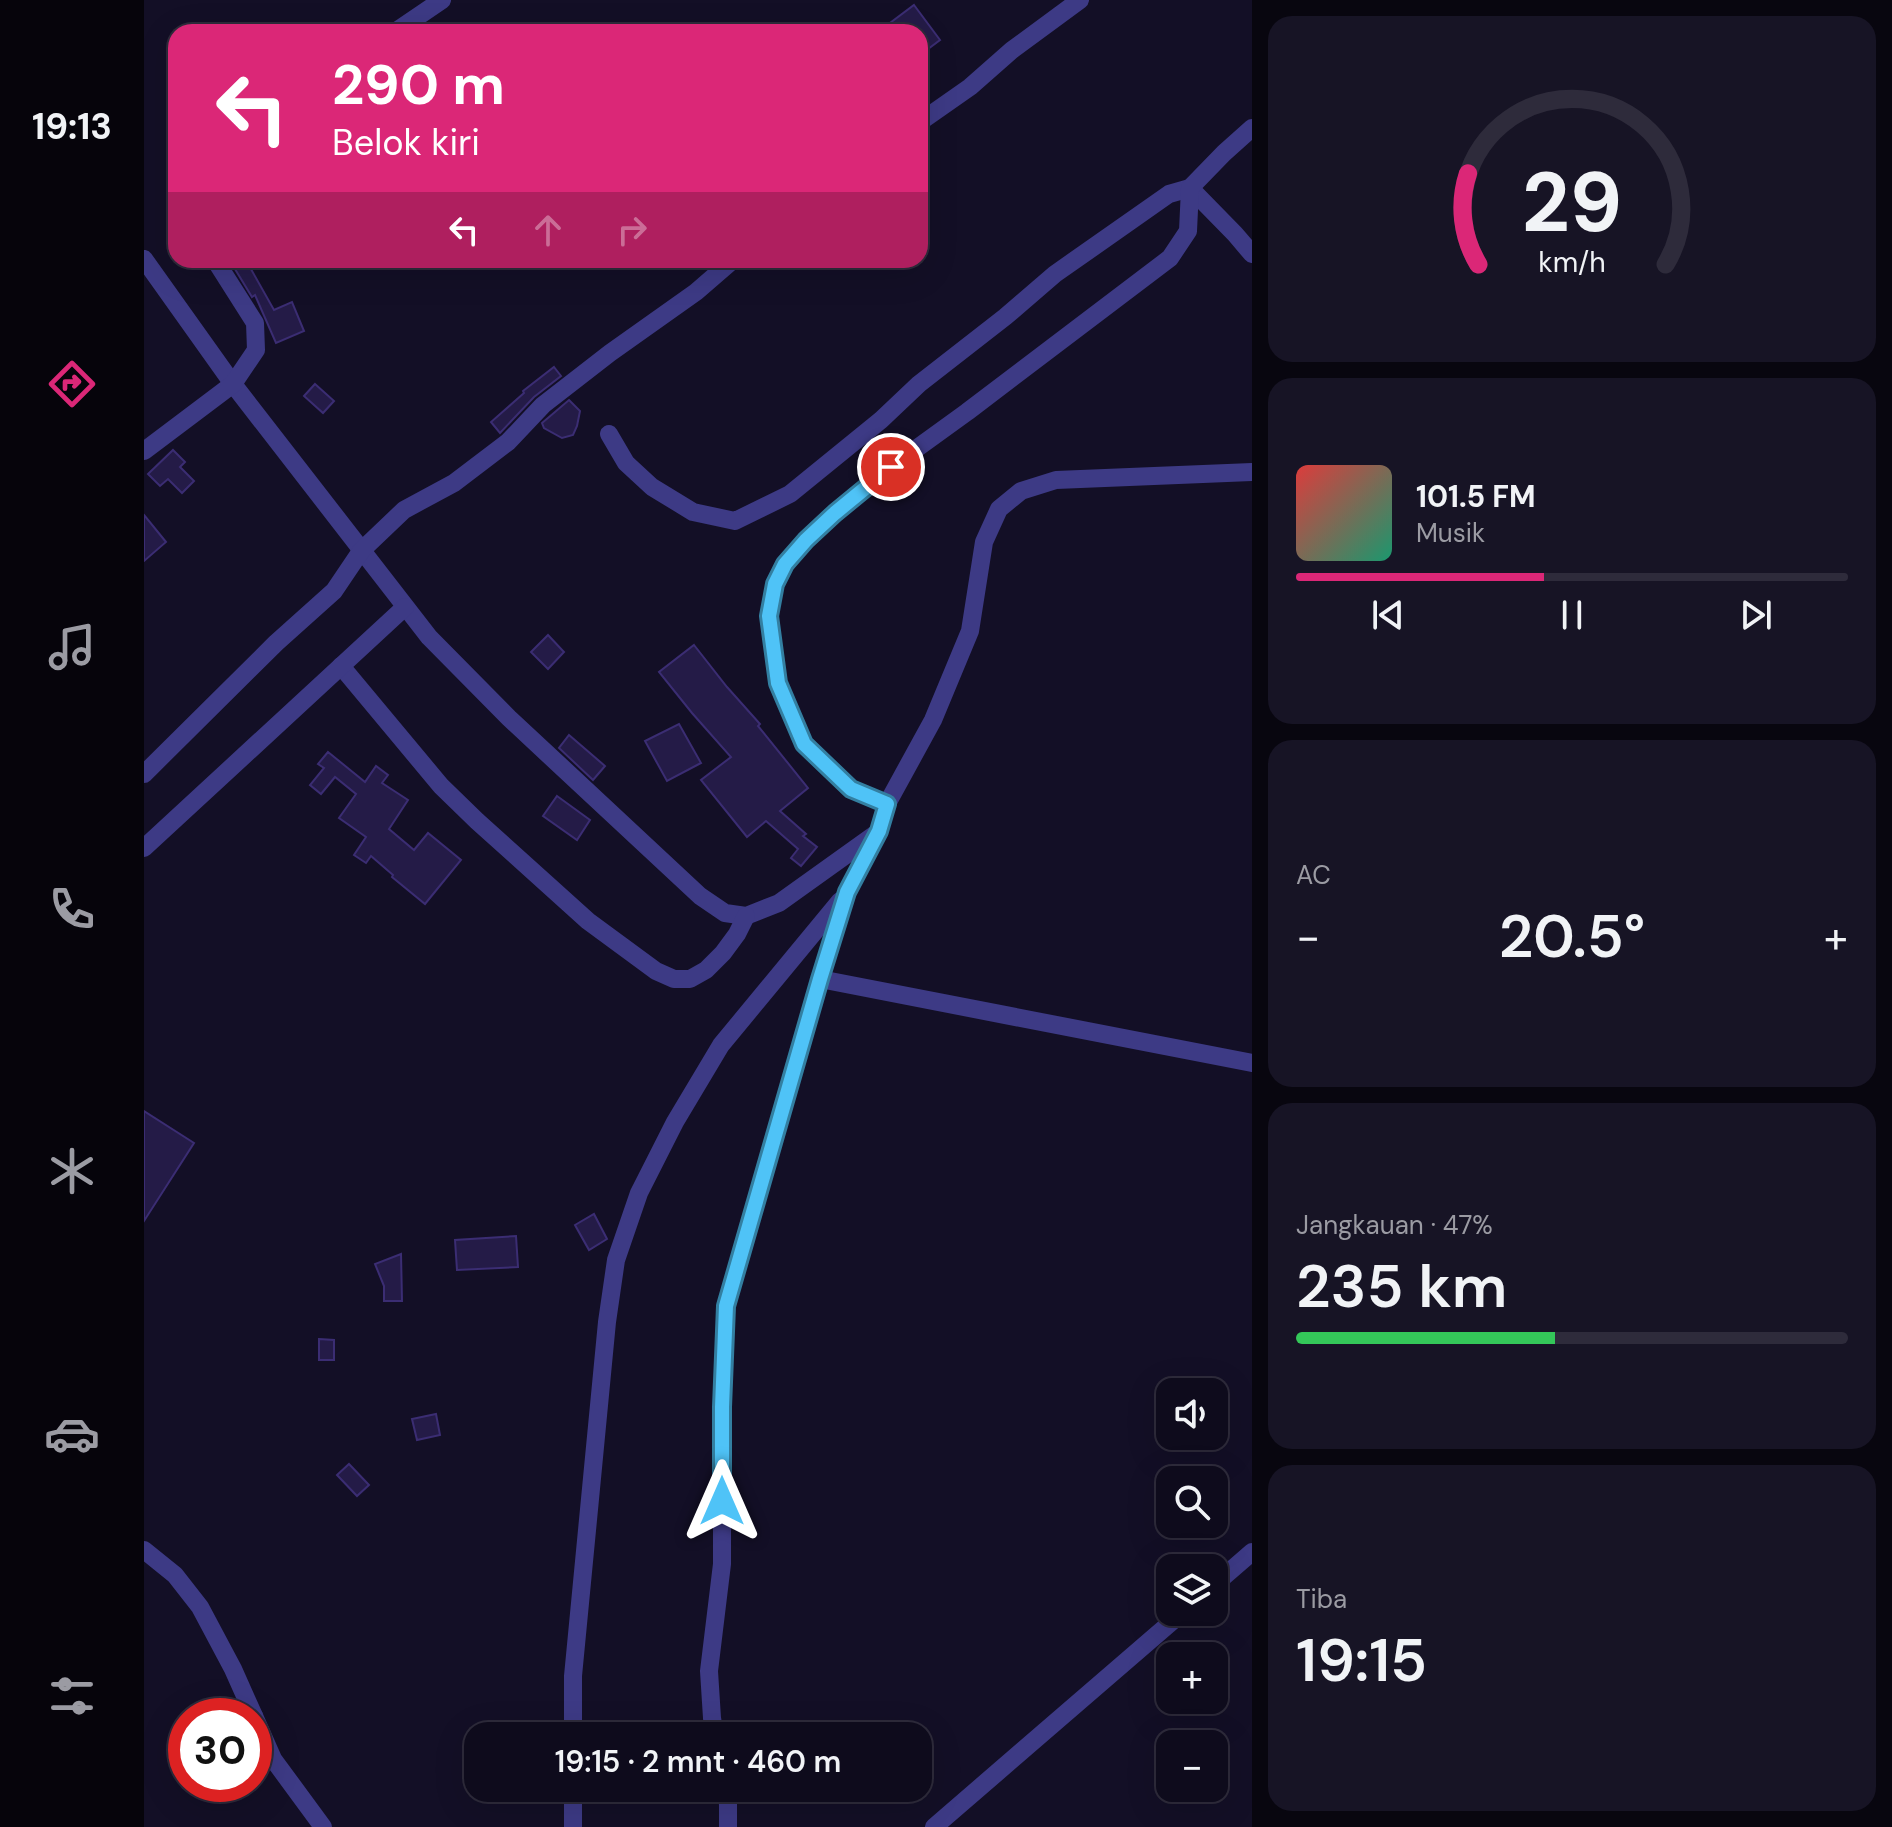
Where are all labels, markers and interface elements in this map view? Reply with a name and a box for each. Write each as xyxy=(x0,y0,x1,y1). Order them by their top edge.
text: 290 m xyxy=(332,48,505,121)
icon: left xyxy=(200,56,304,160)
text: 19:13 xyxy=(32,103,112,150)
text: Belok kiri xyxy=(332,119,480,166)
text: 29 xyxy=(1522,148,1622,257)
icon: left xyxy=(442,208,486,252)
icon: ahead xyxy=(526,208,570,252)
icon: right xyxy=(610,208,654,252)
text: km/h xyxy=(1538,244,1606,281)
icon: directions xyxy=(44,356,100,412)
pin xyxy=(857,433,925,501)
icon: arrive xyxy=(869,445,913,489)
text: 101.5 FM xyxy=(1416,477,1536,516)
text: Musik xyxy=(1416,516,1485,550)
icon: previous xyxy=(1366,593,1410,637)
icon: pause xyxy=(1550,593,1594,637)
icon: next xyxy=(1734,593,1778,637)
icon: music xyxy=(44,619,100,675)
text: AC xyxy=(1296,858,1331,892)
icon: phone xyxy=(44,881,100,937)
text: 20.5° xyxy=(1499,897,1645,976)
text: − xyxy=(1296,908,1320,966)
text: + xyxy=(1824,908,1848,966)
icon: climate xyxy=(44,1143,100,1199)
text: Jangkauan · 47% xyxy=(1296,1208,1493,1242)
text: 235 km xyxy=(1296,1247,1507,1326)
map controls xyxy=(1156,1378,1228,1802)
button: sound xyxy=(1156,1378,1228,1450)
icon: car xyxy=(44,1406,100,1462)
position arrow xyxy=(680,1459,764,1543)
button: search xyxy=(1156,1466,1228,1538)
button: layers xyxy=(1156,1554,1228,1626)
text: Tiba xyxy=(1296,1582,1347,1616)
text: 19:15 xyxy=(1296,1621,1427,1700)
button: + xyxy=(1156,1642,1228,1714)
icon: filters xyxy=(44,1668,100,1724)
speed limit sign: 30 xyxy=(168,1698,272,1802)
button: − xyxy=(1156,1730,1228,1802)
text: 19:15 · 2 mnt · 460 m xyxy=(555,1742,841,1781)

